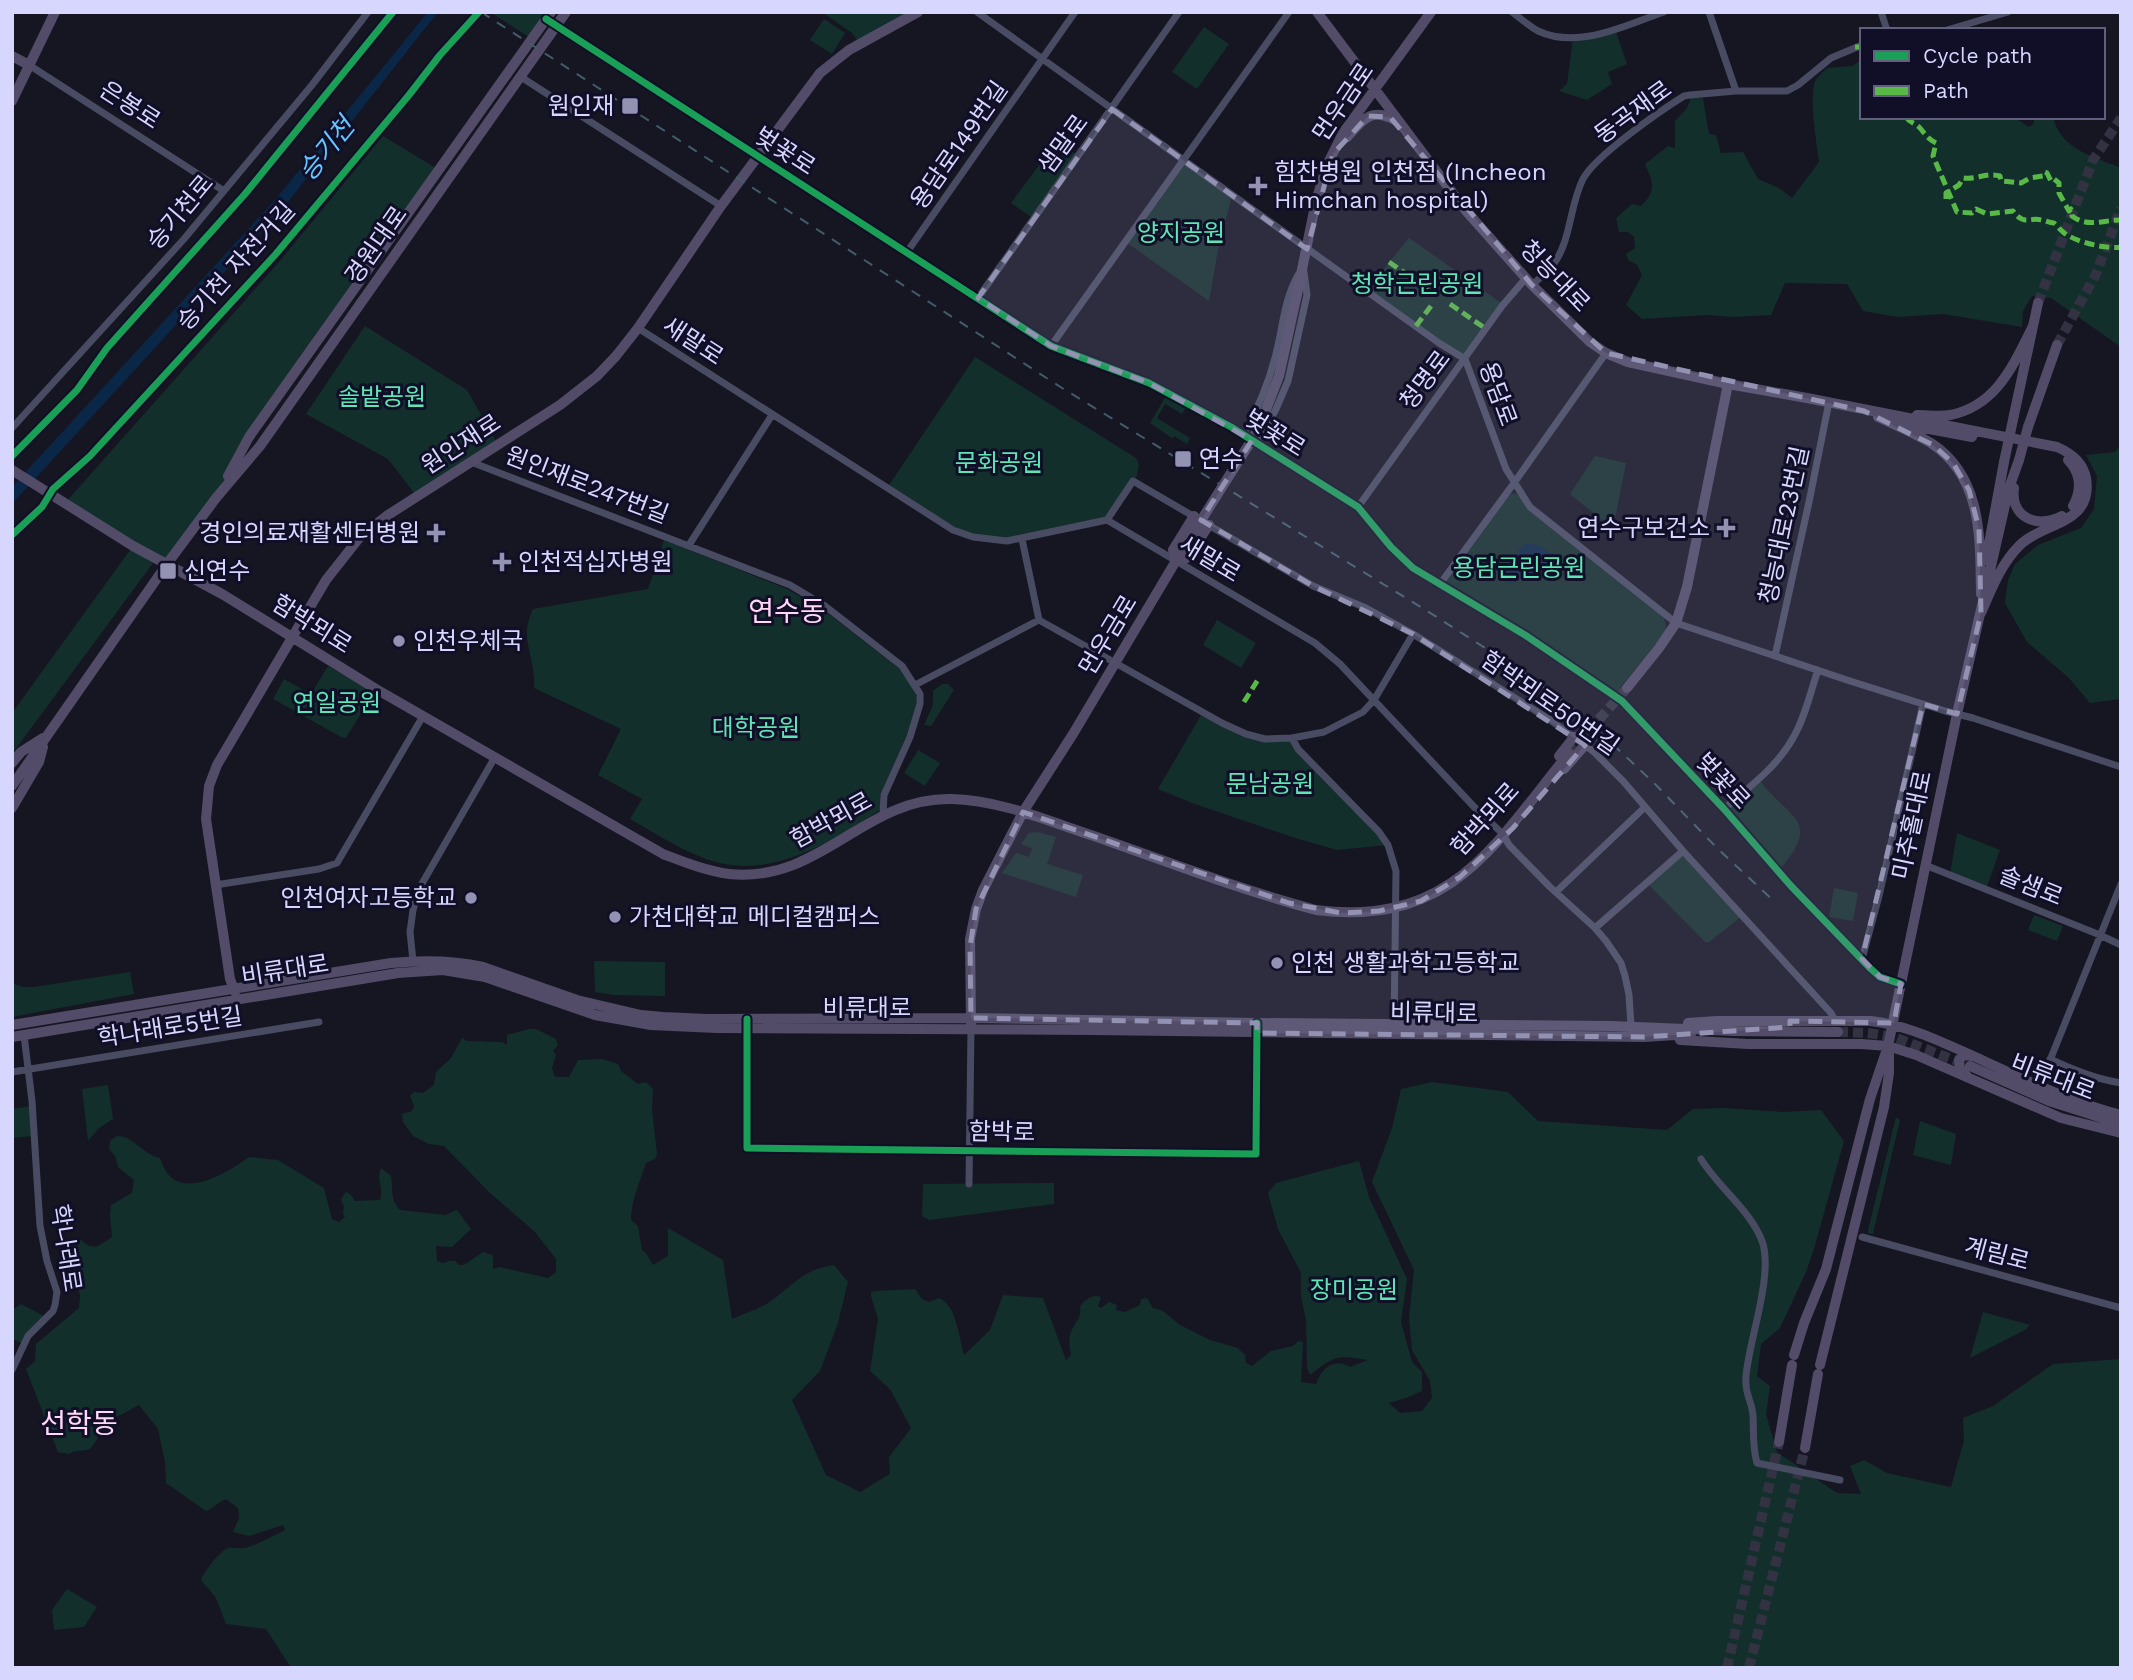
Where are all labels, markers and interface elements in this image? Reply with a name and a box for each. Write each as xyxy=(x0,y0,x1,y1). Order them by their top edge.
legend xyxy=(1860,28,2105,119)
text: Cycle path xyxy=(1923,43,2032,68)
street label: 먼우금로 xyxy=(1307,58,1379,146)
street label: 은봉로 xyxy=(95,75,165,135)
street label: 동곡재로 xyxy=(1589,75,1677,149)
street label: 용담로149번길 xyxy=(905,76,1013,214)
text: Path xyxy=(1923,78,1969,103)
place label: 원인재 xyxy=(548,92,614,120)
marker: 원인재 xyxy=(620,96,640,116)
water label: 승기천 xyxy=(292,109,362,186)
street label: 샘말로 xyxy=(1032,109,1094,179)
street label: 벚꽃로 xyxy=(750,121,820,181)
place label: 힘찬병원 인천점 (Incheon Himchan hospital) xyxy=(1274,158,1547,214)
street label: 승기천로 xyxy=(141,169,219,255)
marker: 힘찬병원 인천점 (Incheon Himchan hospital) xyxy=(1248,176,1268,196)
street label: 승기천 자전거길 xyxy=(171,196,301,336)
street label: 경원대로 xyxy=(339,201,413,289)
park label: 양지공원 xyxy=(1137,219,1225,247)
street label: 청능대로 xyxy=(1514,235,1596,317)
park label: 청학근린공원 xyxy=(1351,270,1483,298)
street label: 새말로 xyxy=(658,311,728,371)
street label: 청명로 xyxy=(1394,345,1456,415)
street label: 용담로 xyxy=(1474,358,1522,430)
park label: 솔밭공원 xyxy=(338,383,426,411)
street label: 벚꽃로 xyxy=(1239,404,1311,462)
street label: 원인재로 xyxy=(416,408,506,480)
street label: 원인재로247번길 xyxy=(501,441,673,529)
street label: 청능대로23번길 xyxy=(1754,444,1814,606)
place label: 연수 xyxy=(1199,445,1243,473)
park label: 문화공원 xyxy=(955,449,1043,477)
marker: 연수 xyxy=(1173,449,1193,469)
place label: 연수구보건소 xyxy=(1578,514,1710,542)
marker: 연수구보건소 xyxy=(1716,518,1736,538)
place label: 경인의료재활센터병원 xyxy=(199,519,420,547)
marker: 경인의료재활센터병원 xyxy=(426,523,446,543)
street label: 새말로 xyxy=(1174,530,1246,588)
place label: 인천적십자병원 xyxy=(518,548,673,576)
marker: 인천적십자병원 xyxy=(492,552,512,572)
park label: 용담근린공원 xyxy=(1453,554,1585,582)
place label: 신연수 xyxy=(184,557,250,585)
marker: 신연수 xyxy=(158,561,178,581)
street label: 함박뫼로 xyxy=(267,589,357,659)
street label: 먼우금로 xyxy=(1073,590,1143,680)
district label: 연수동 xyxy=(748,595,826,628)
place label: 인천우체국 xyxy=(413,627,523,655)
marker: 인천우체국 xyxy=(391,633,407,649)
street label: 함박뫼로50번길 xyxy=(1476,645,1624,761)
park label: 연일공원 xyxy=(293,689,381,717)
park label: 대학공원 xyxy=(712,714,800,742)
street label: 벚꽃로 xyxy=(1690,747,1756,815)
street label: 미추홀대로 xyxy=(1887,768,1937,882)
park label: 문남공원 xyxy=(1226,770,1314,798)
street label: 함박뫼로 xyxy=(1445,777,1525,861)
street label: 함박뫼로 xyxy=(786,786,876,854)
street label: 솔샘로 xyxy=(1995,861,2067,911)
place label: 인천여자고등학교 xyxy=(280,884,457,912)
marker: 인천여자고등학교 xyxy=(463,890,479,906)
place label: 가천대학교 메디컬캠퍼스 xyxy=(629,903,880,931)
marker: 가천대학교 메디컬캠퍼스 xyxy=(607,909,623,925)
street label: 비류대로 xyxy=(239,949,331,991)
place label: 인천 생활과학고등학교 xyxy=(1291,949,1520,977)
marker: 인천 생활과학고등학교 xyxy=(1269,955,1285,971)
street label: 비류대로 xyxy=(823,994,911,1022)
street label: 비류대로 xyxy=(1390,998,1478,1028)
street label: 학나래로5번길 xyxy=(95,1002,245,1052)
street label: 비류대로 xyxy=(2007,1048,2099,1106)
street label: 함박로 xyxy=(969,1117,1035,1147)
street label: 학나래로 xyxy=(45,1202,87,1294)
street label: 계림로 xyxy=(1961,1232,2033,1276)
park label: 장미공원 xyxy=(1310,1276,1398,1304)
district label: 선학동 xyxy=(40,1407,118,1440)

